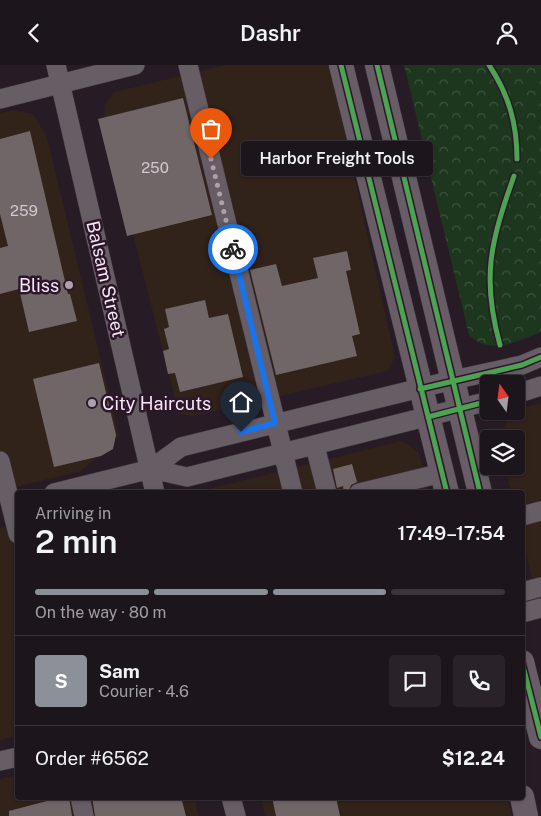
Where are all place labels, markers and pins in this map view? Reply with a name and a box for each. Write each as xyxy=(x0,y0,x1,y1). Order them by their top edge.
pin xyxy=(190,108,232,159)
callout: Harbor Freight Tools xyxy=(241,141,434,177)
place label: Bliss xyxy=(19,275,59,296)
marker: Bliss xyxy=(63,279,75,291)
pin xyxy=(220,381,262,432)
place label: City Haircuts xyxy=(102,393,211,414)
marker: City Haircuts xyxy=(86,397,98,409)

